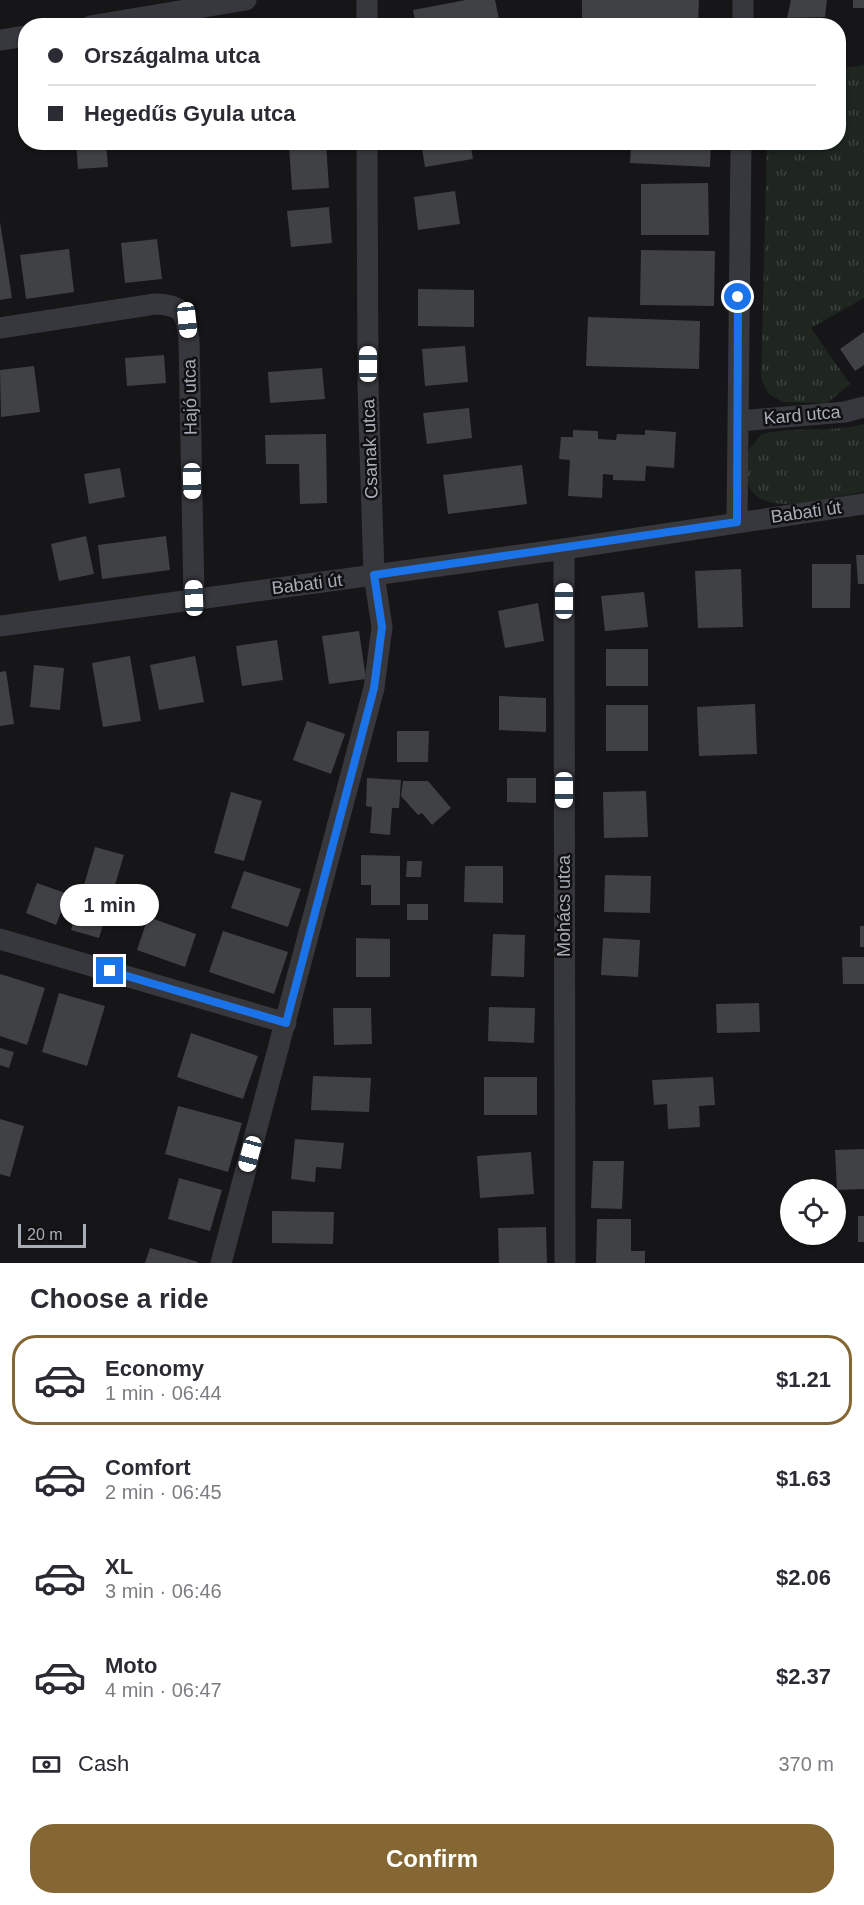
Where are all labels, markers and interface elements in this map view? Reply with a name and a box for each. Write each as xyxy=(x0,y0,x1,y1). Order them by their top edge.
text: Országalma utca xyxy=(84,43,260,68)
text: Hegedűs Gyula utca xyxy=(84,101,296,126)
route start xyxy=(724,283,751,310)
car xyxy=(176,301,198,339)
car xyxy=(359,346,377,382)
street label: Hajó utca xyxy=(179,358,201,435)
street label: Csanak utca xyxy=(358,398,382,499)
street label: Kard utca xyxy=(763,402,842,428)
car xyxy=(183,463,201,499)
street label: Babati út xyxy=(769,497,843,527)
street label: Babati út xyxy=(271,570,343,598)
car xyxy=(184,580,204,616)
car xyxy=(555,583,573,619)
car xyxy=(555,772,573,808)
street label: Mohács utca xyxy=(554,854,574,957)
callout: 1 min xyxy=(60,884,160,926)
text: 1 min xyxy=(83,894,136,916)
route end xyxy=(96,957,123,984)
car xyxy=(237,1134,263,1174)
map controls xyxy=(780,1179,846,1245)
button: locate xyxy=(780,1179,846,1245)
scale bar xyxy=(18,1221,86,1248)
text: 20 m xyxy=(27,1226,63,1243)
text: Choose a ride xyxy=(30,1284,209,1314)
icon: car xyxy=(33,1353,87,1407)
text: Economy xyxy=(105,1356,204,1381)
text: $1.21 xyxy=(776,1367,831,1392)
text: 1 min · 06:44 xyxy=(105,1382,222,1404)
icon: car xyxy=(33,1452,87,1506)
text: Comfort xyxy=(105,1455,191,1480)
text: $1.63 xyxy=(776,1466,831,1491)
text: 2 min · 06:45 xyxy=(105,1481,222,1503)
icon: car xyxy=(33,1551,87,1605)
text: XL xyxy=(105,1554,133,1579)
text: $2.06 xyxy=(776,1565,831,1590)
text: 3 min · 06:46 xyxy=(105,1580,222,1602)
icon: car xyxy=(33,1650,87,1704)
text: Moto xyxy=(105,1653,158,1678)
text: $2.37 xyxy=(776,1664,831,1689)
text: 4 min · 06:47 xyxy=(105,1679,222,1701)
icon: cash xyxy=(30,1748,63,1781)
text: Cash xyxy=(78,1751,129,1776)
text: 370 m xyxy=(778,1753,834,1775)
button: Confirm xyxy=(30,1824,834,1893)

